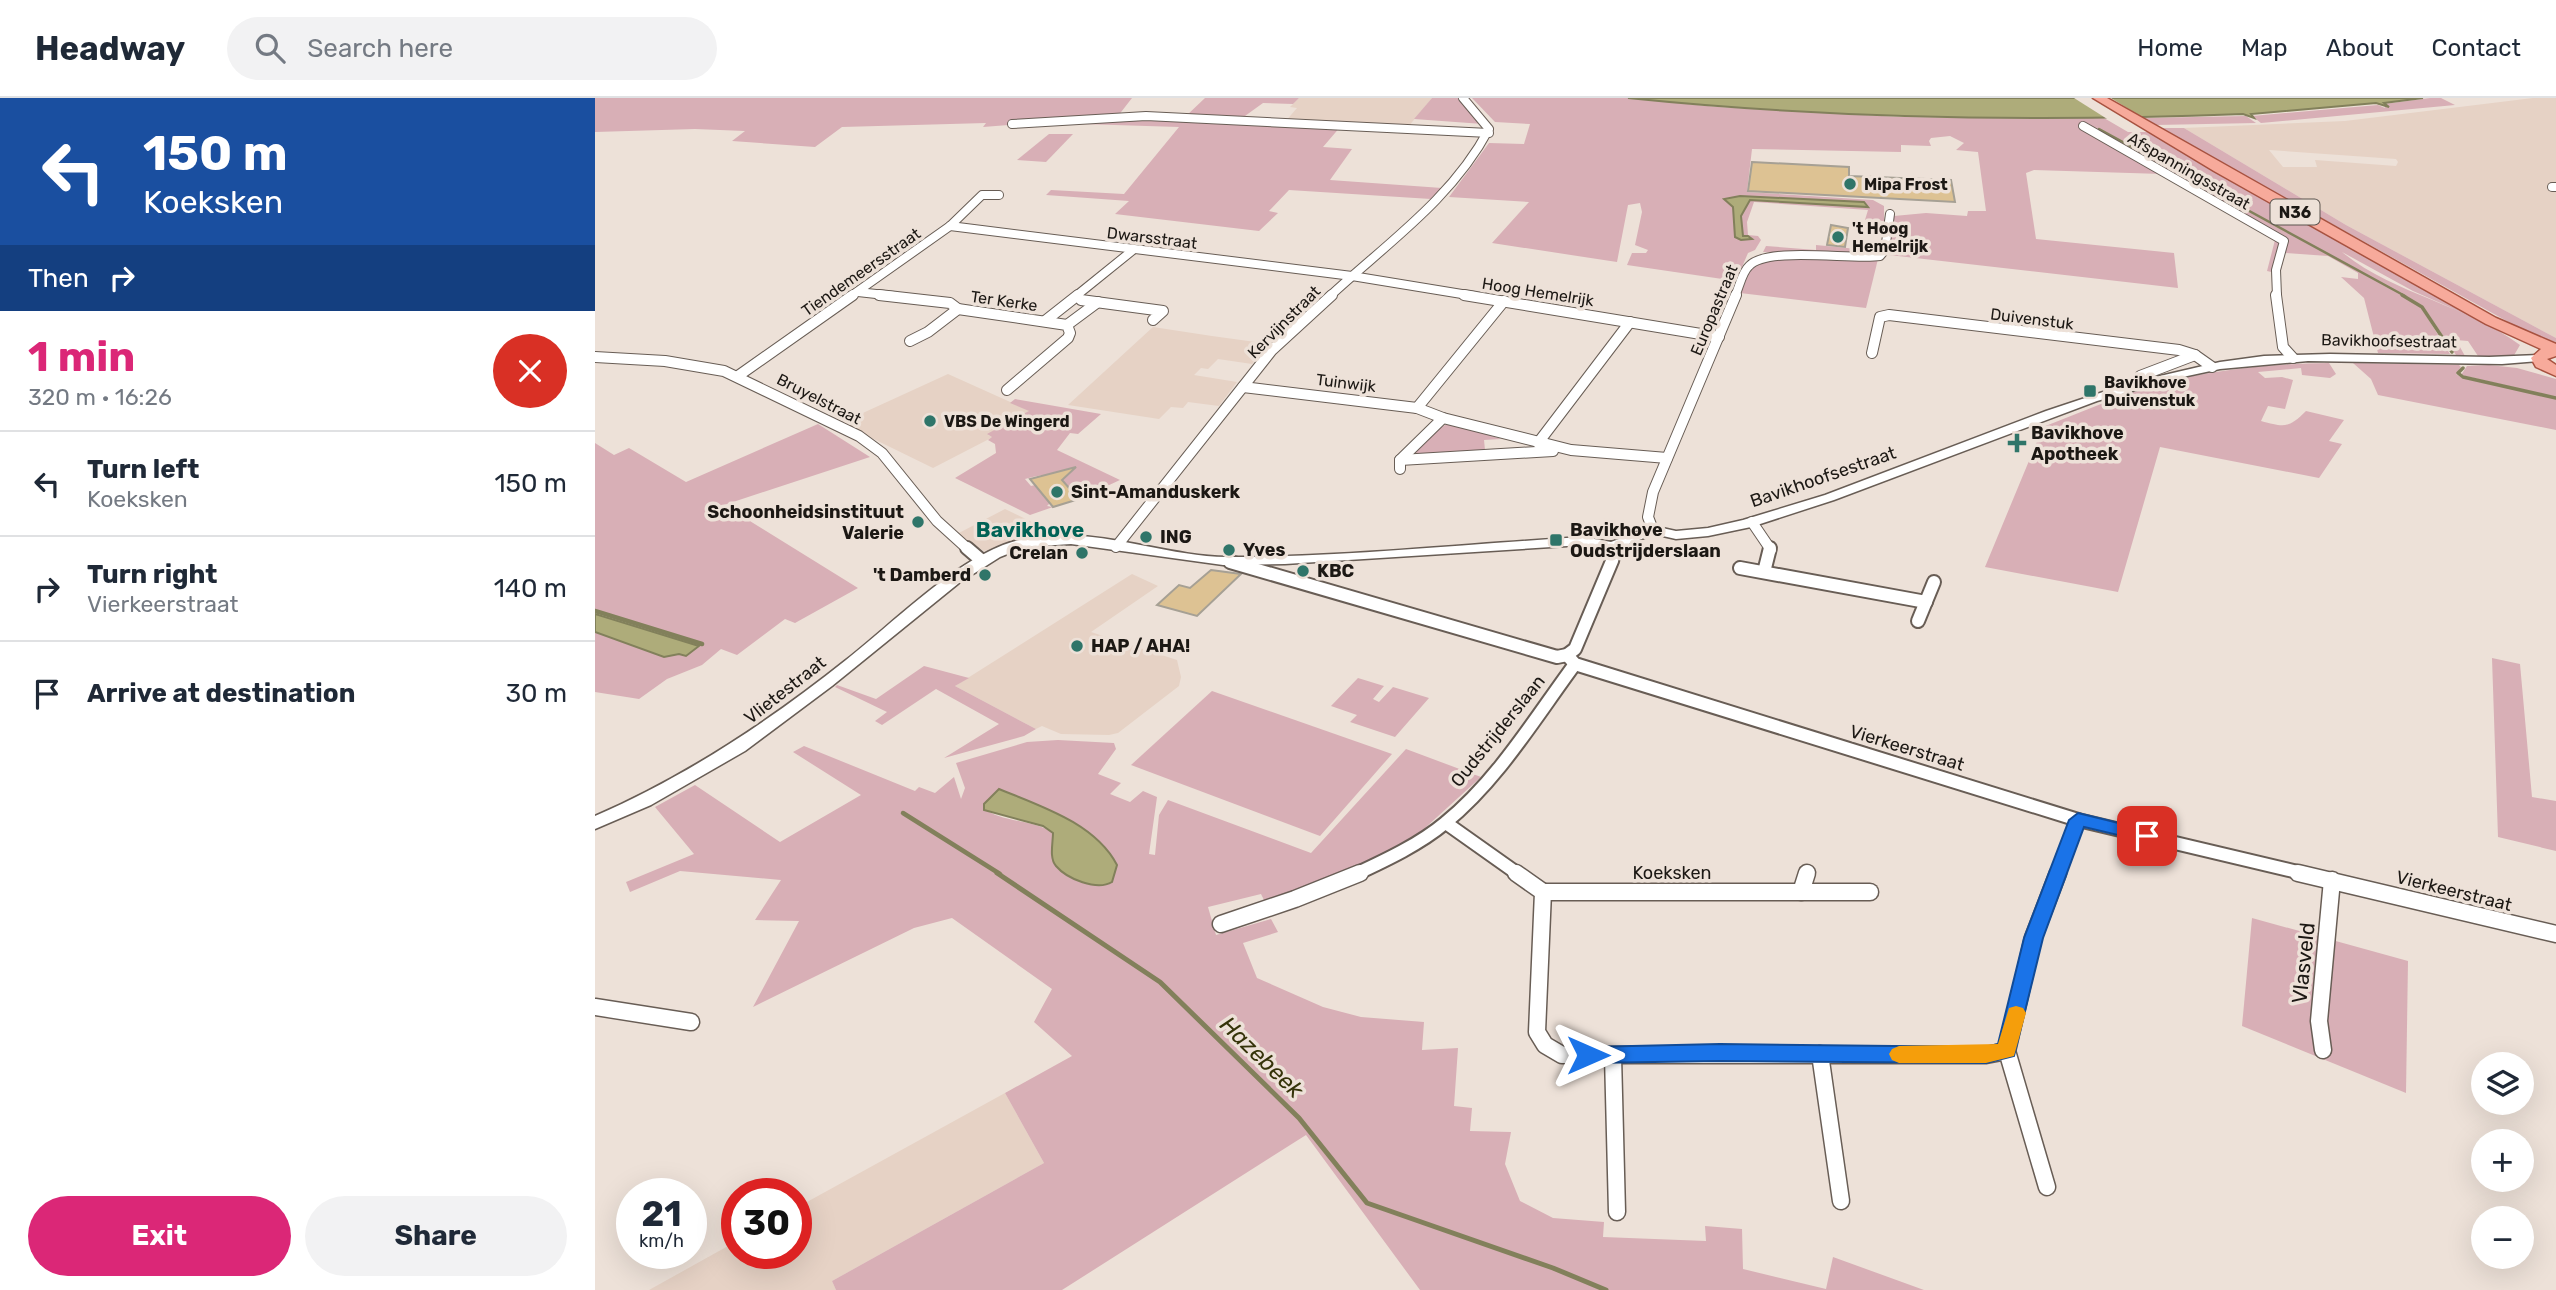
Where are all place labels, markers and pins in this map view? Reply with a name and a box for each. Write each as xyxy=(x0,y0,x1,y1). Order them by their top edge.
place label: Mipa Frost xyxy=(1864,175,1948,194)
marker: Mipa Frost xyxy=(1842,176,1858,192)
place label: 't Hoog Hemelrijk xyxy=(1852,219,1929,256)
marker: 't Hoog Hemelrijk xyxy=(1830,229,1846,245)
place label: Bavikhove Duivenstuk xyxy=(2104,373,2196,410)
marker: Bavikhove Duivenstuk xyxy=(2082,383,2098,399)
place label: VBS De Wingerd xyxy=(944,412,1070,431)
marker: VBS De Wingerd xyxy=(922,413,938,429)
place label: Bavikhove Apotheek xyxy=(2031,422,2124,465)
marker: Bavikhove Apotheek xyxy=(2009,435,2025,451)
place label: Sint-Amanduskerk xyxy=(1071,481,1241,503)
marker: Sint-Amanduskerk xyxy=(1049,484,1065,500)
place label: Schoonheidsinstituut Valerie xyxy=(707,501,904,544)
marker: Schoonheidsinstituut Valerie xyxy=(910,514,926,530)
place label: Bavikhove Oudstrijderslaan xyxy=(1570,519,1721,562)
place label: ING xyxy=(1160,526,1192,548)
marker: ING xyxy=(1138,529,1154,545)
marker: Bavikhove Oudstrijderslaan xyxy=(1548,532,1564,548)
place label: Yves xyxy=(1243,539,1285,561)
place label: Crelan xyxy=(1009,542,1068,564)
marker: Yves xyxy=(1221,542,1237,558)
marker: Crelan xyxy=(1074,545,1090,561)
place label: KBC xyxy=(1317,560,1355,582)
marker: KBC xyxy=(1295,563,1311,579)
place label: 't Damberd xyxy=(873,564,971,586)
marker: 't Damberd xyxy=(977,567,993,583)
place label: HAP / AHA! xyxy=(1091,635,1190,657)
marker: HAP / AHA! xyxy=(1069,638,1085,654)
pin xyxy=(2117,806,2177,866)

